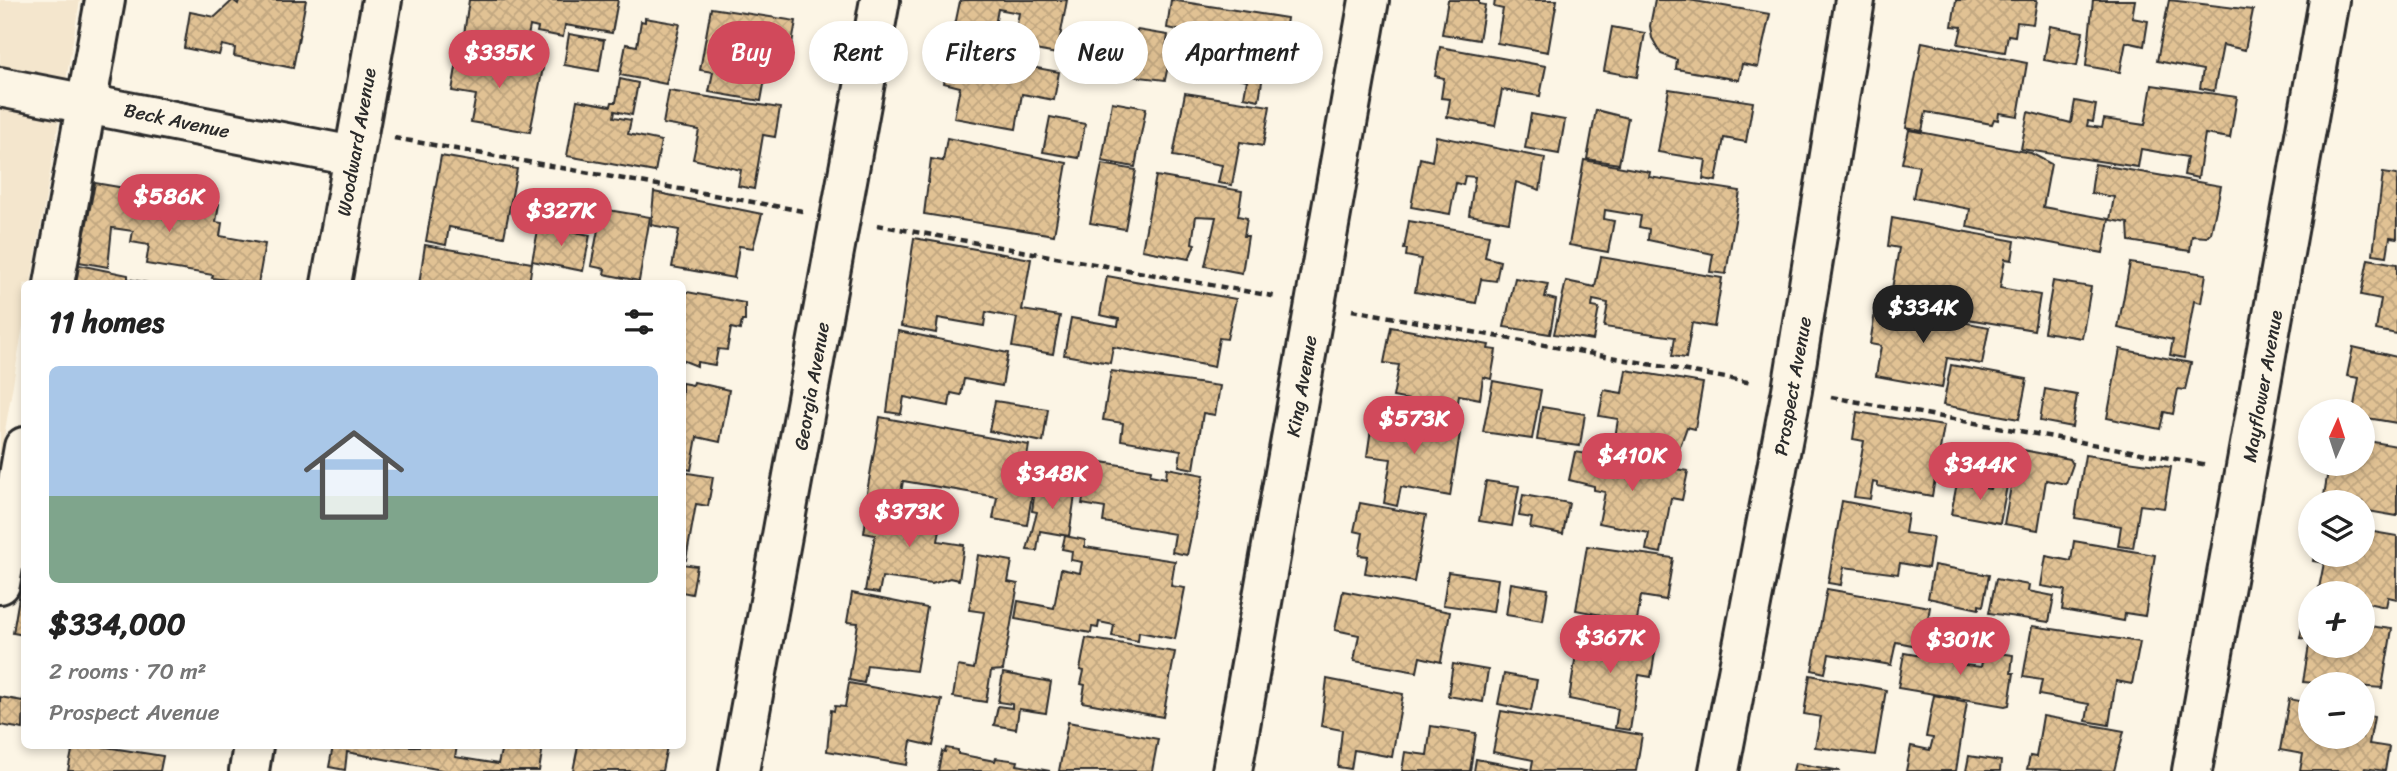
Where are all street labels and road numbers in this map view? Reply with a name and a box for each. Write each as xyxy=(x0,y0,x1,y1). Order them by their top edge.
street label: Woodward Avenue xyxy=(327,65,386,219)
street label: Beck Avenue xyxy=(121,93,233,148)
street label: Mayflower Avenue xyxy=(2233,307,2292,465)
street label: Prospect Avenue xyxy=(1764,314,1821,458)
street label: Georgia Avenue xyxy=(784,319,839,453)
street label: King Avenue xyxy=(1276,332,1327,440)

